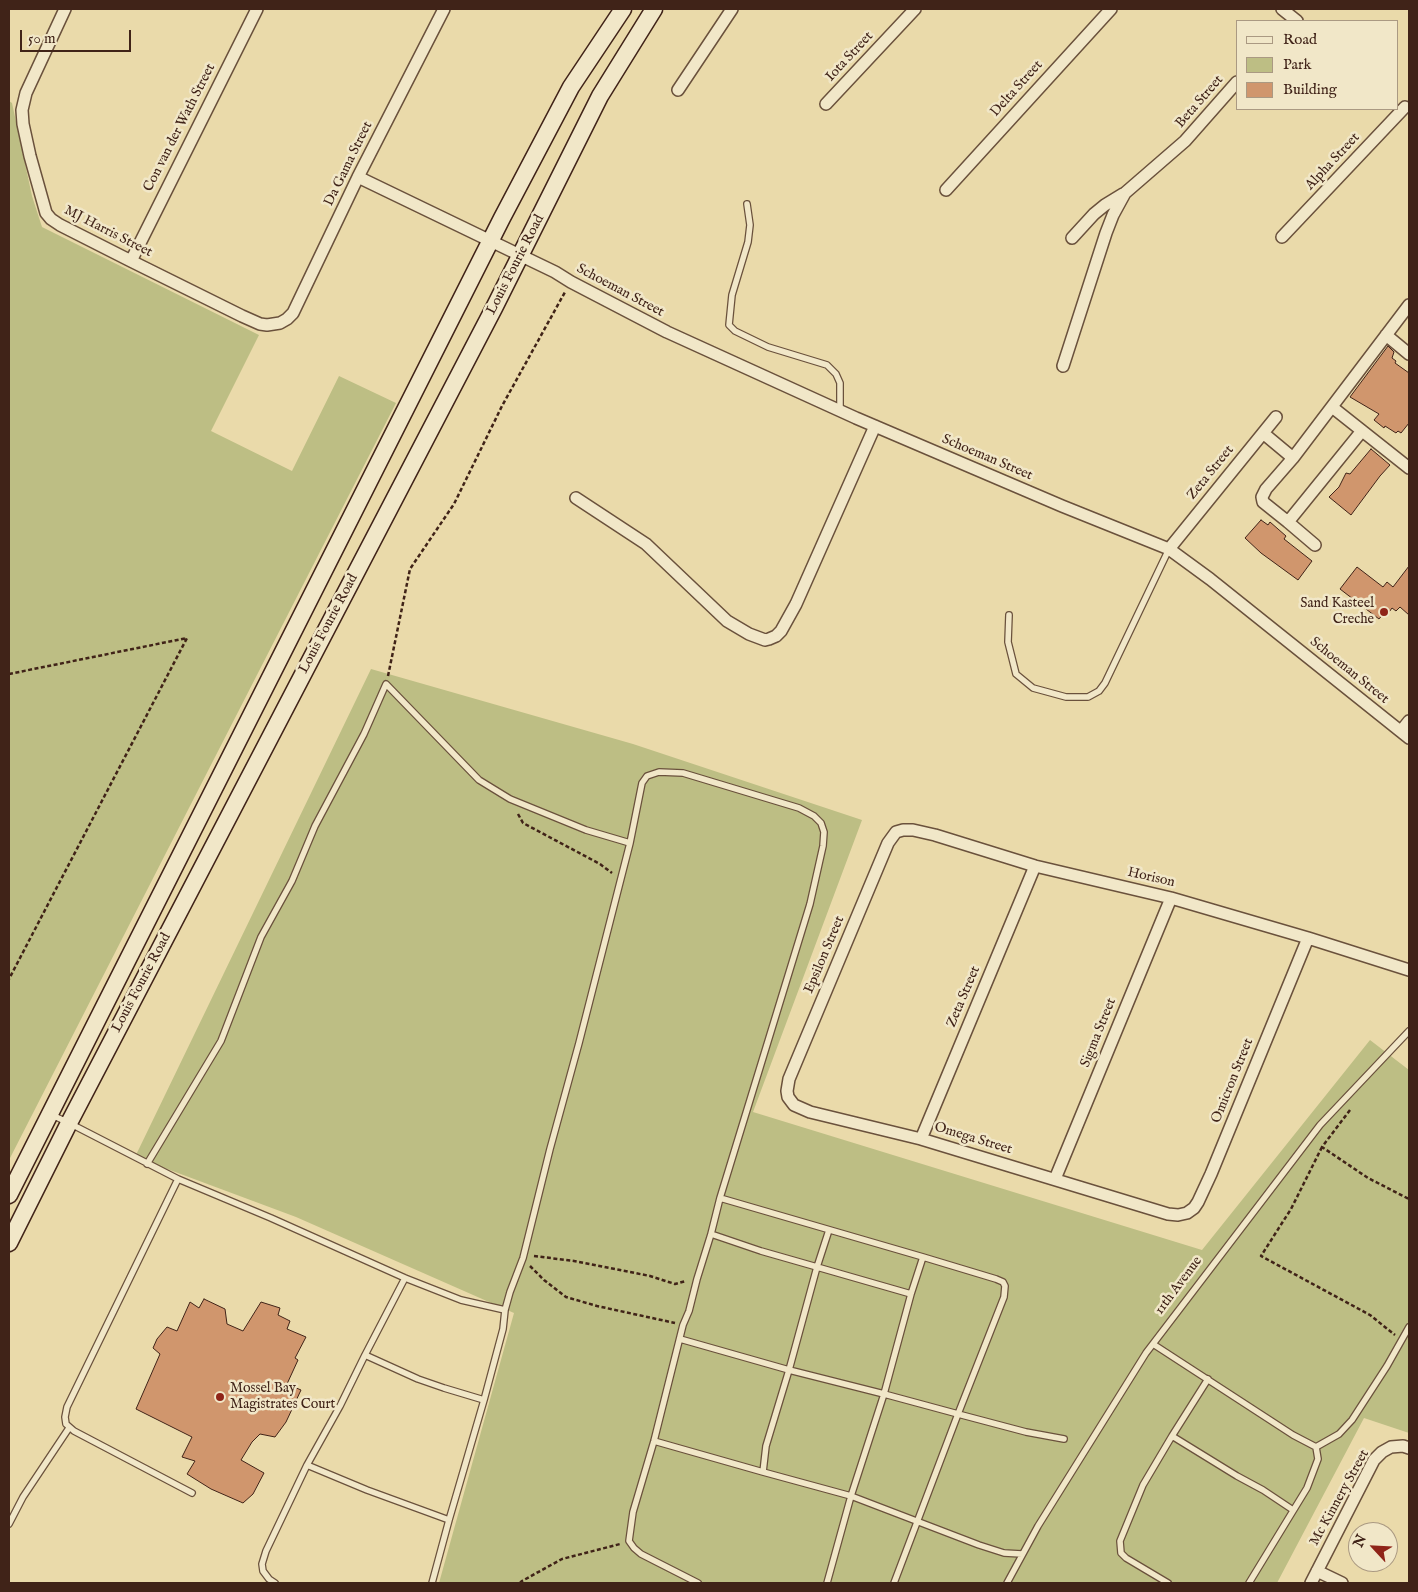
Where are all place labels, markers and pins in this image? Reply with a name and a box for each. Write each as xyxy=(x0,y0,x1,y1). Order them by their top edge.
place label: Sand Kasteel Creche xyxy=(1300,596,1374,628)
marker: Sand Kasteel Creche xyxy=(1378,606,1390,618)
place label: Mossel Bay Magistrates Court xyxy=(230,1381,335,1414)
marker: Mossel Bay Magistrates Court xyxy=(214,1391,226,1403)

